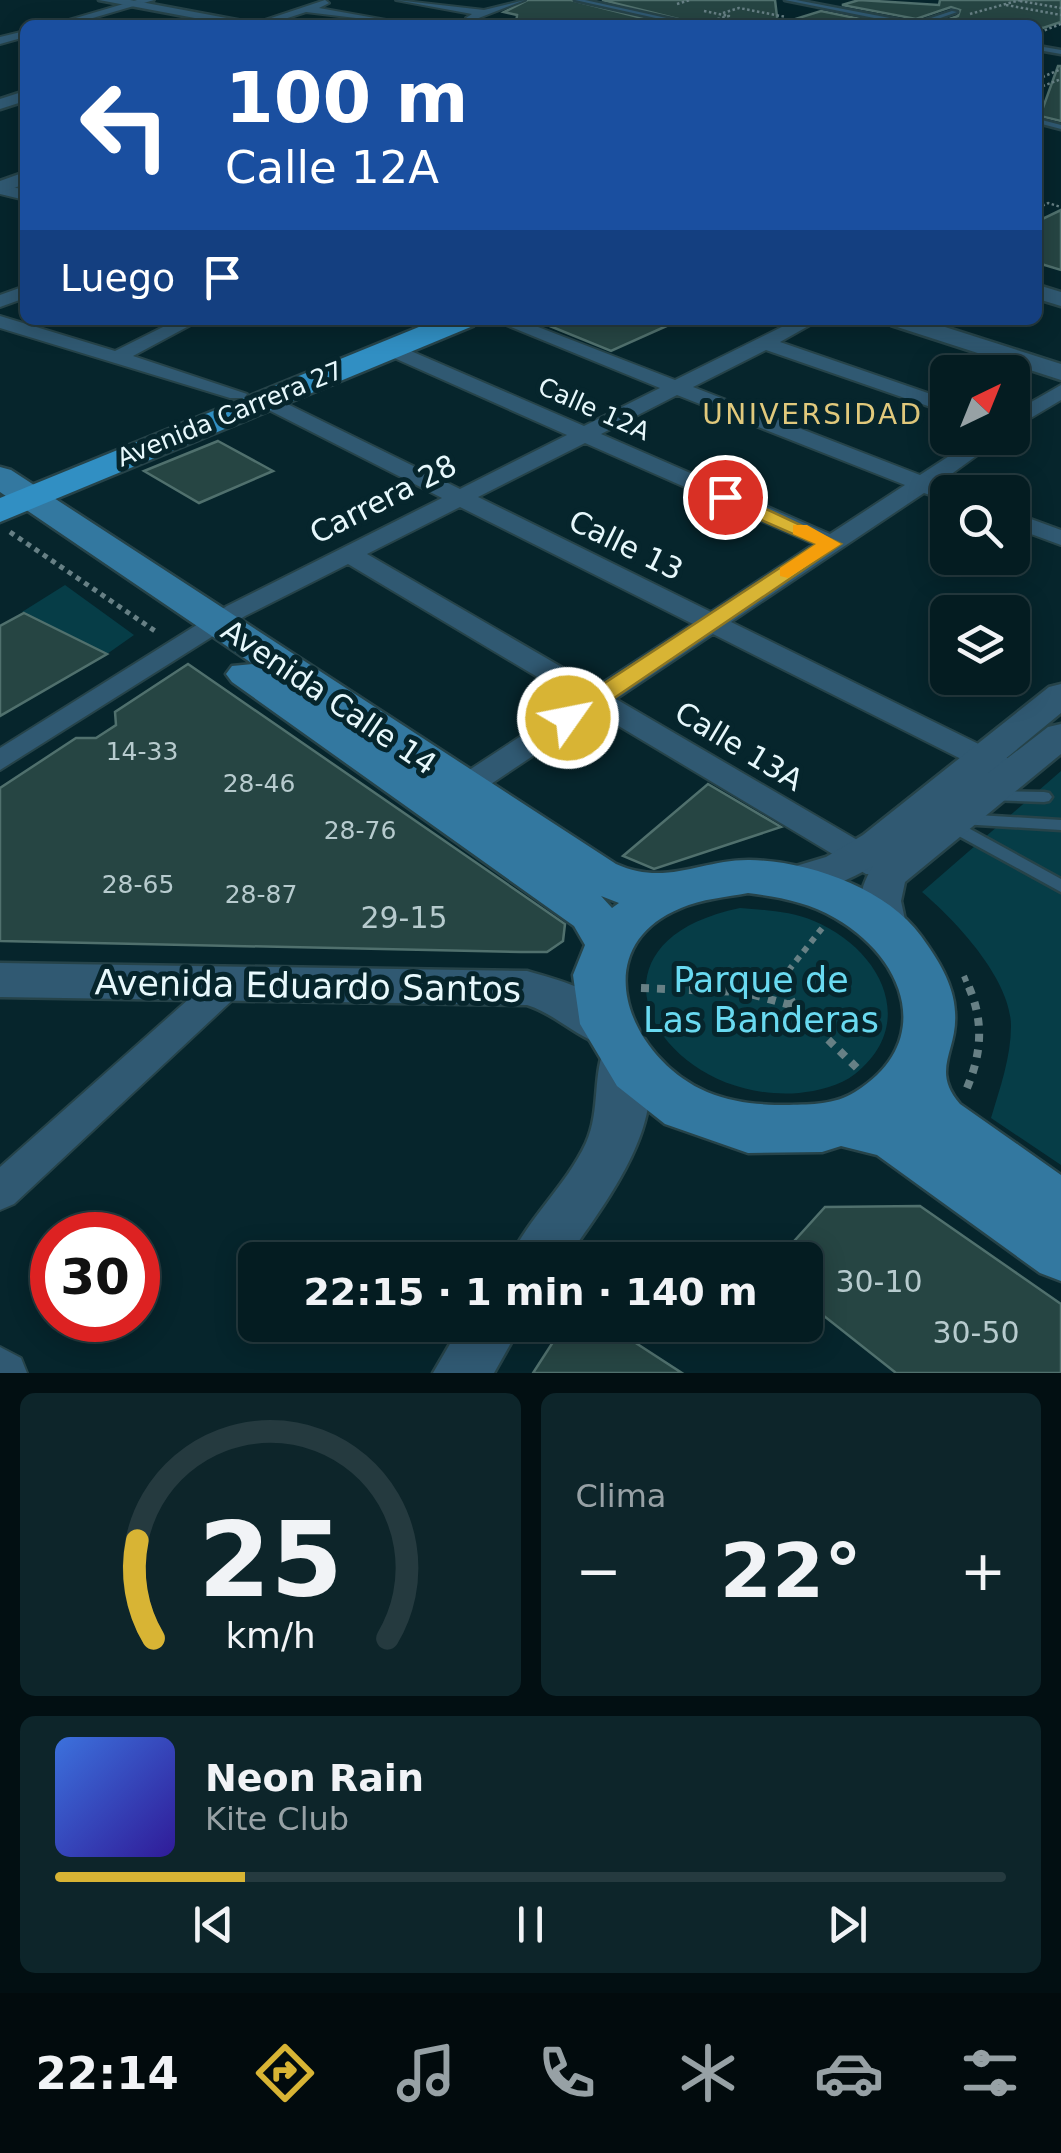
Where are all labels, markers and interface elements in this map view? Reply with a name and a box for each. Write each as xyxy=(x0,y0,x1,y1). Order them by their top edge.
text: 100 m xyxy=(225,57,468,139)
icon: left xyxy=(60,60,190,190)
text: Calle 12A xyxy=(225,141,439,194)
icon: arrive xyxy=(195,250,250,305)
text: Luego xyxy=(60,256,175,300)
street label: Avenida Carrera 27 xyxy=(113,355,347,473)
north arrow xyxy=(930,355,1030,455)
map controls xyxy=(930,355,1030,695)
street label: Calle 12A xyxy=(534,372,654,446)
district label: UNIVERSIDAD xyxy=(702,398,924,431)
street label: Carrera 28 xyxy=(304,447,462,551)
pin xyxy=(683,455,768,540)
icon: arrive xyxy=(698,470,753,525)
button: search xyxy=(930,475,1030,575)
street label: Calle 13 xyxy=(563,502,689,588)
button: layers xyxy=(930,595,1030,695)
street label: Avenida Calle 14 xyxy=(215,612,443,782)
position arrow xyxy=(516,666,620,770)
street label: Calle 13A xyxy=(669,694,810,798)
house number: 14-33 xyxy=(106,737,178,766)
house number: 28-46 xyxy=(223,769,295,798)
house number: 28-76 xyxy=(324,816,396,845)
house number: 28-65 xyxy=(102,870,174,899)
house number: 28-87 xyxy=(225,880,297,909)
house number: 29-15 xyxy=(360,900,448,935)
park label: Parque de Las Banderas xyxy=(643,960,879,1040)
street label: Avenida Eduardo Santos xyxy=(94,962,522,1010)
speed limit sign: 30 xyxy=(30,1212,160,1342)
house number: 30-10 xyxy=(835,1264,923,1299)
text: 22:15 · 1 min · 140 m xyxy=(303,1270,758,1314)
house number: 30-50 xyxy=(932,1315,1020,1350)
text: Clima xyxy=(576,1477,666,1515)
text: 25 xyxy=(198,1499,343,1621)
text: 22° xyxy=(720,1527,862,1615)
text: − xyxy=(576,1539,622,1603)
text: + xyxy=(960,1539,1006,1603)
text: km/h xyxy=(225,1615,315,1656)
text: Neon Rain xyxy=(205,1756,424,1800)
text: Kite Club xyxy=(205,1800,349,1838)
icon: previous xyxy=(186,1897,241,1952)
icon: pause xyxy=(503,1897,558,1952)
icon: next xyxy=(820,1897,875,1952)
icon: directions xyxy=(250,2038,320,2108)
icon: music xyxy=(391,2038,461,2108)
icon: phone xyxy=(532,2038,602,2108)
icon: climate xyxy=(673,2038,743,2108)
icon: car xyxy=(814,2038,884,2108)
icon: filters xyxy=(955,2038,1025,2108)
text: 22:14 xyxy=(36,2047,179,2100)

